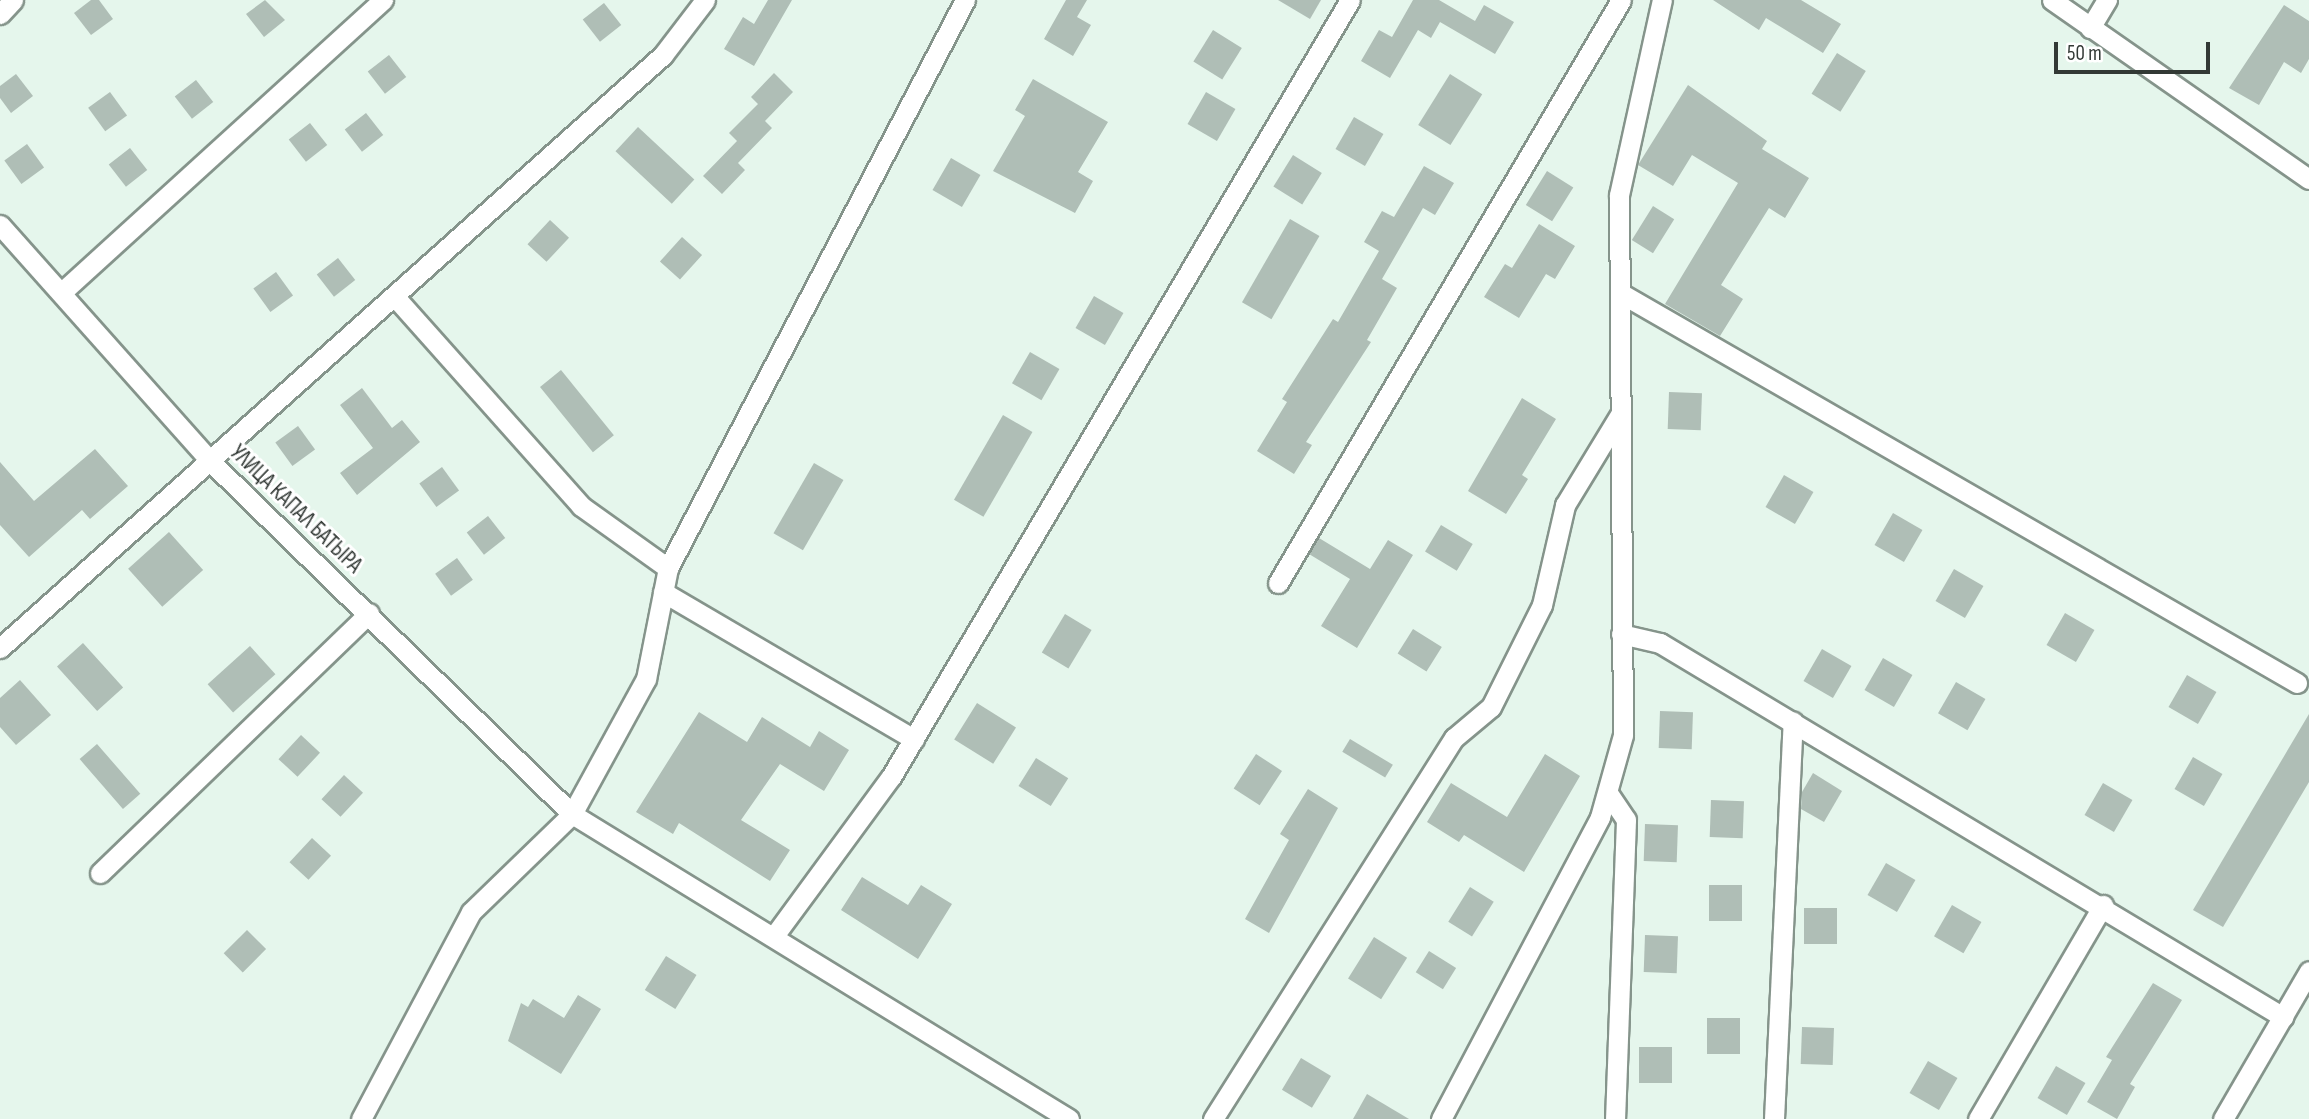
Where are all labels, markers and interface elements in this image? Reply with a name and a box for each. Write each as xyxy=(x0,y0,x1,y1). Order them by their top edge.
scale bar xyxy=(2057,28,2213,72)
text: 50 m xyxy=(2067,41,2102,66)
street label: УЛИЦА КАПАЛ БАТЫРА xyxy=(224,439,368,579)

